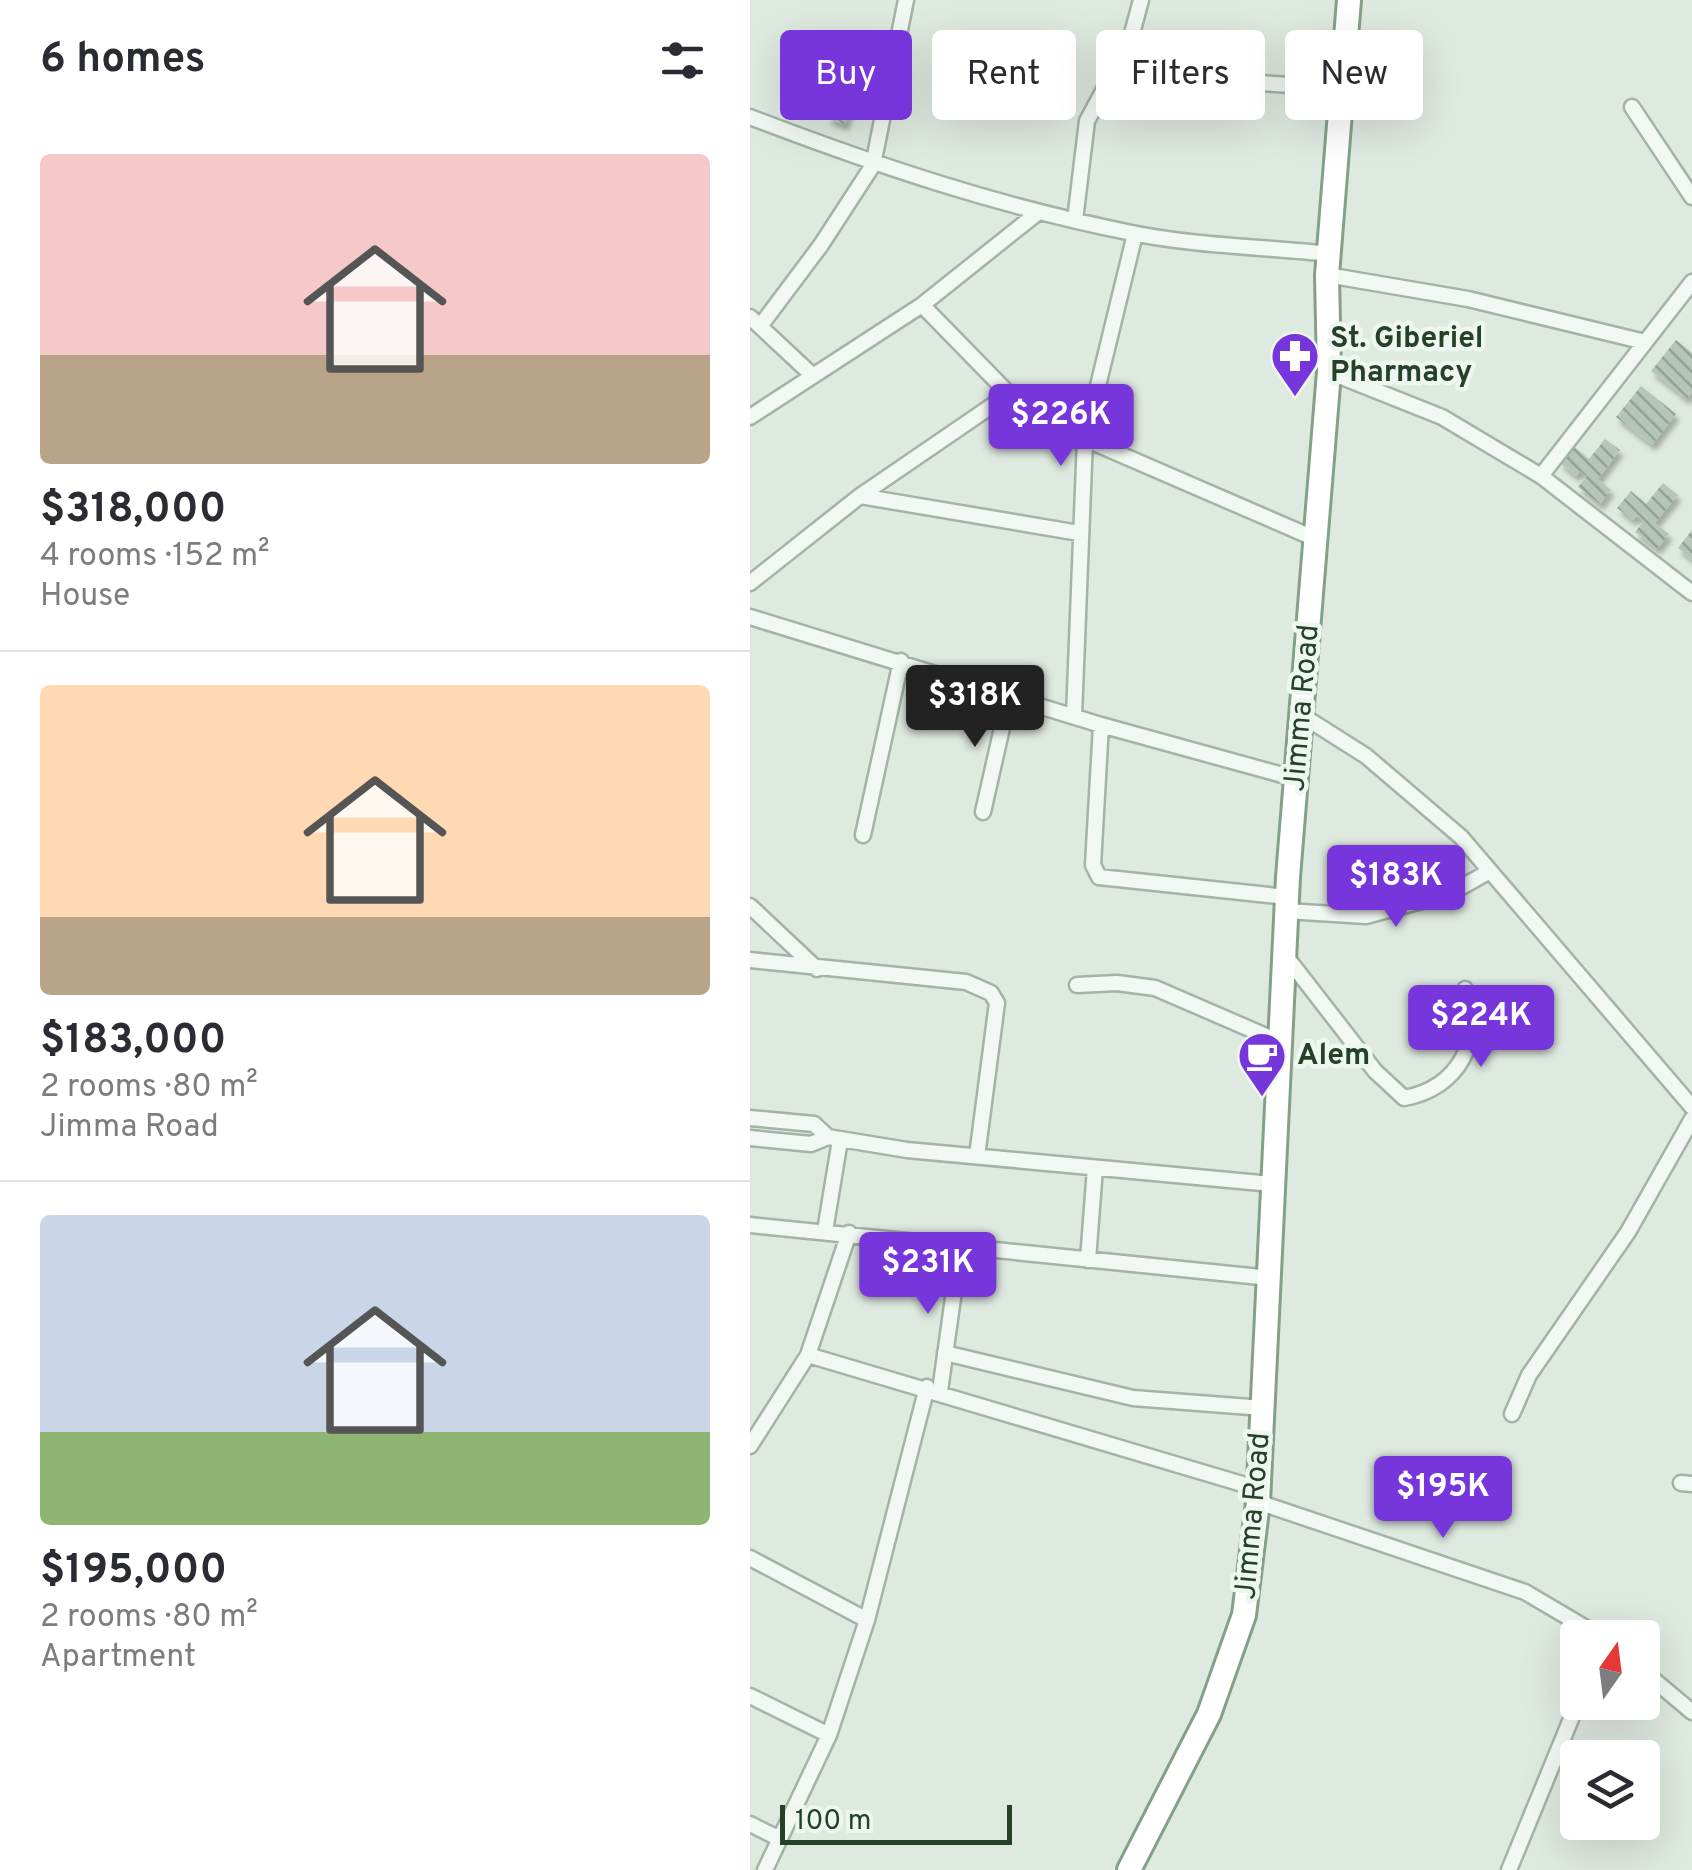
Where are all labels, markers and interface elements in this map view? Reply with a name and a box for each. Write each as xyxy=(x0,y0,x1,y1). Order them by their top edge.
chip: Buy xyxy=(780,30,912,120)
chip: Rent xyxy=(932,30,1076,120)
chip: Filters xyxy=(1096,30,1265,120)
chip: New xyxy=(1285,30,1423,120)
icon: filters xyxy=(655,33,710,88)
text: 6 homes xyxy=(40,34,205,87)
icon: home xyxy=(285,219,465,399)
place label: St. Giberiel Pharmacy xyxy=(1330,321,1484,392)
pharmacy icon: St. Giberiel Pharmacy xyxy=(1269,330,1321,398)
pin: $226K xyxy=(991,384,1131,469)
text: $226K xyxy=(1011,396,1111,436)
text: $318,000 xyxy=(40,484,226,537)
text: 4 rooms · 152 m² xyxy=(40,537,270,577)
text: House xyxy=(40,577,130,617)
street label: Jimma Road xyxy=(1277,623,1329,793)
pin: $318K xyxy=(905,665,1045,750)
text: $318K xyxy=(928,677,1022,717)
icon: home xyxy=(285,750,465,930)
pin: $183K xyxy=(1326,845,1466,930)
text: $183K xyxy=(1349,857,1443,897)
pin: $224K xyxy=(1411,985,1551,1070)
text: $224K xyxy=(1430,997,1532,1037)
text: $183,000 xyxy=(40,1015,226,1068)
cafe icon: Alem xyxy=(1236,1030,1288,1098)
place label: Alem xyxy=(1297,1038,1370,1075)
text: 2 rooms · 80 m² xyxy=(40,1068,258,1108)
text: Jimma Road xyxy=(40,1108,219,1148)
pin: $231K xyxy=(858,1232,998,1317)
text: $231K xyxy=(881,1244,975,1284)
icon: home xyxy=(285,1280,465,1460)
street label: Jimma Road xyxy=(1228,1431,1280,1601)
pin: $195K xyxy=(1373,1456,1513,1541)
text: $195K xyxy=(1396,1468,1490,1508)
text: $195,000 xyxy=(40,1545,227,1598)
text: 2 rooms · 80 m² xyxy=(40,1598,258,1638)
north arrow xyxy=(1560,1620,1660,1720)
map controls xyxy=(1560,1620,1660,1840)
text: Apartment xyxy=(40,1638,196,1678)
button: layers xyxy=(1560,1740,1660,1840)
scale bar xyxy=(780,1800,1012,1844)
text: 100 m xyxy=(795,1804,871,1840)

